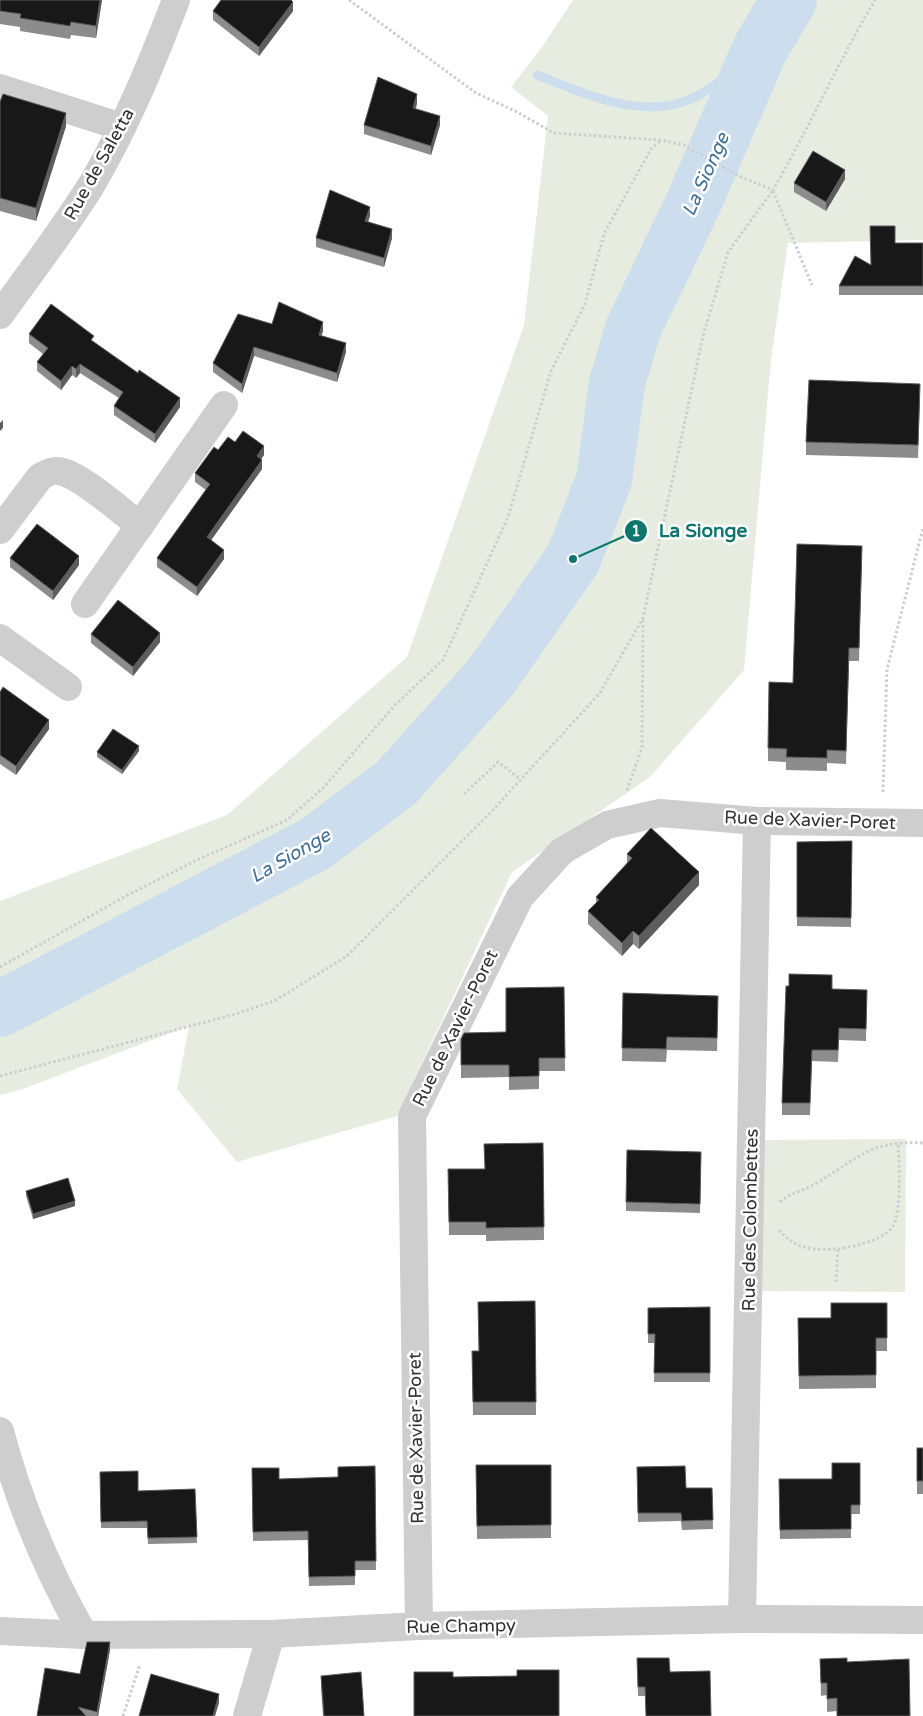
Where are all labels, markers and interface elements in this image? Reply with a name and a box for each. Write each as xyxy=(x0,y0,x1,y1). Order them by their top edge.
street label: Rue de Saletta xyxy=(59,104,139,224)
water label: La Sionge xyxy=(678,128,735,219)
callout: La Sionge xyxy=(623,514,757,548)
text: La Sionge xyxy=(659,520,748,543)
text: 1 xyxy=(631,522,641,540)
street label: Rue de Xavier-Poret xyxy=(724,806,896,834)
water label: La Sionge xyxy=(247,824,335,888)
street label: Rue de Xavier-Poret xyxy=(407,946,503,1110)
street label: Rue des Colombettes xyxy=(737,1129,763,1311)
street label: Rue de Xavier-Poret xyxy=(404,1352,428,1524)
street label: Rue Champy xyxy=(406,1614,516,1638)

